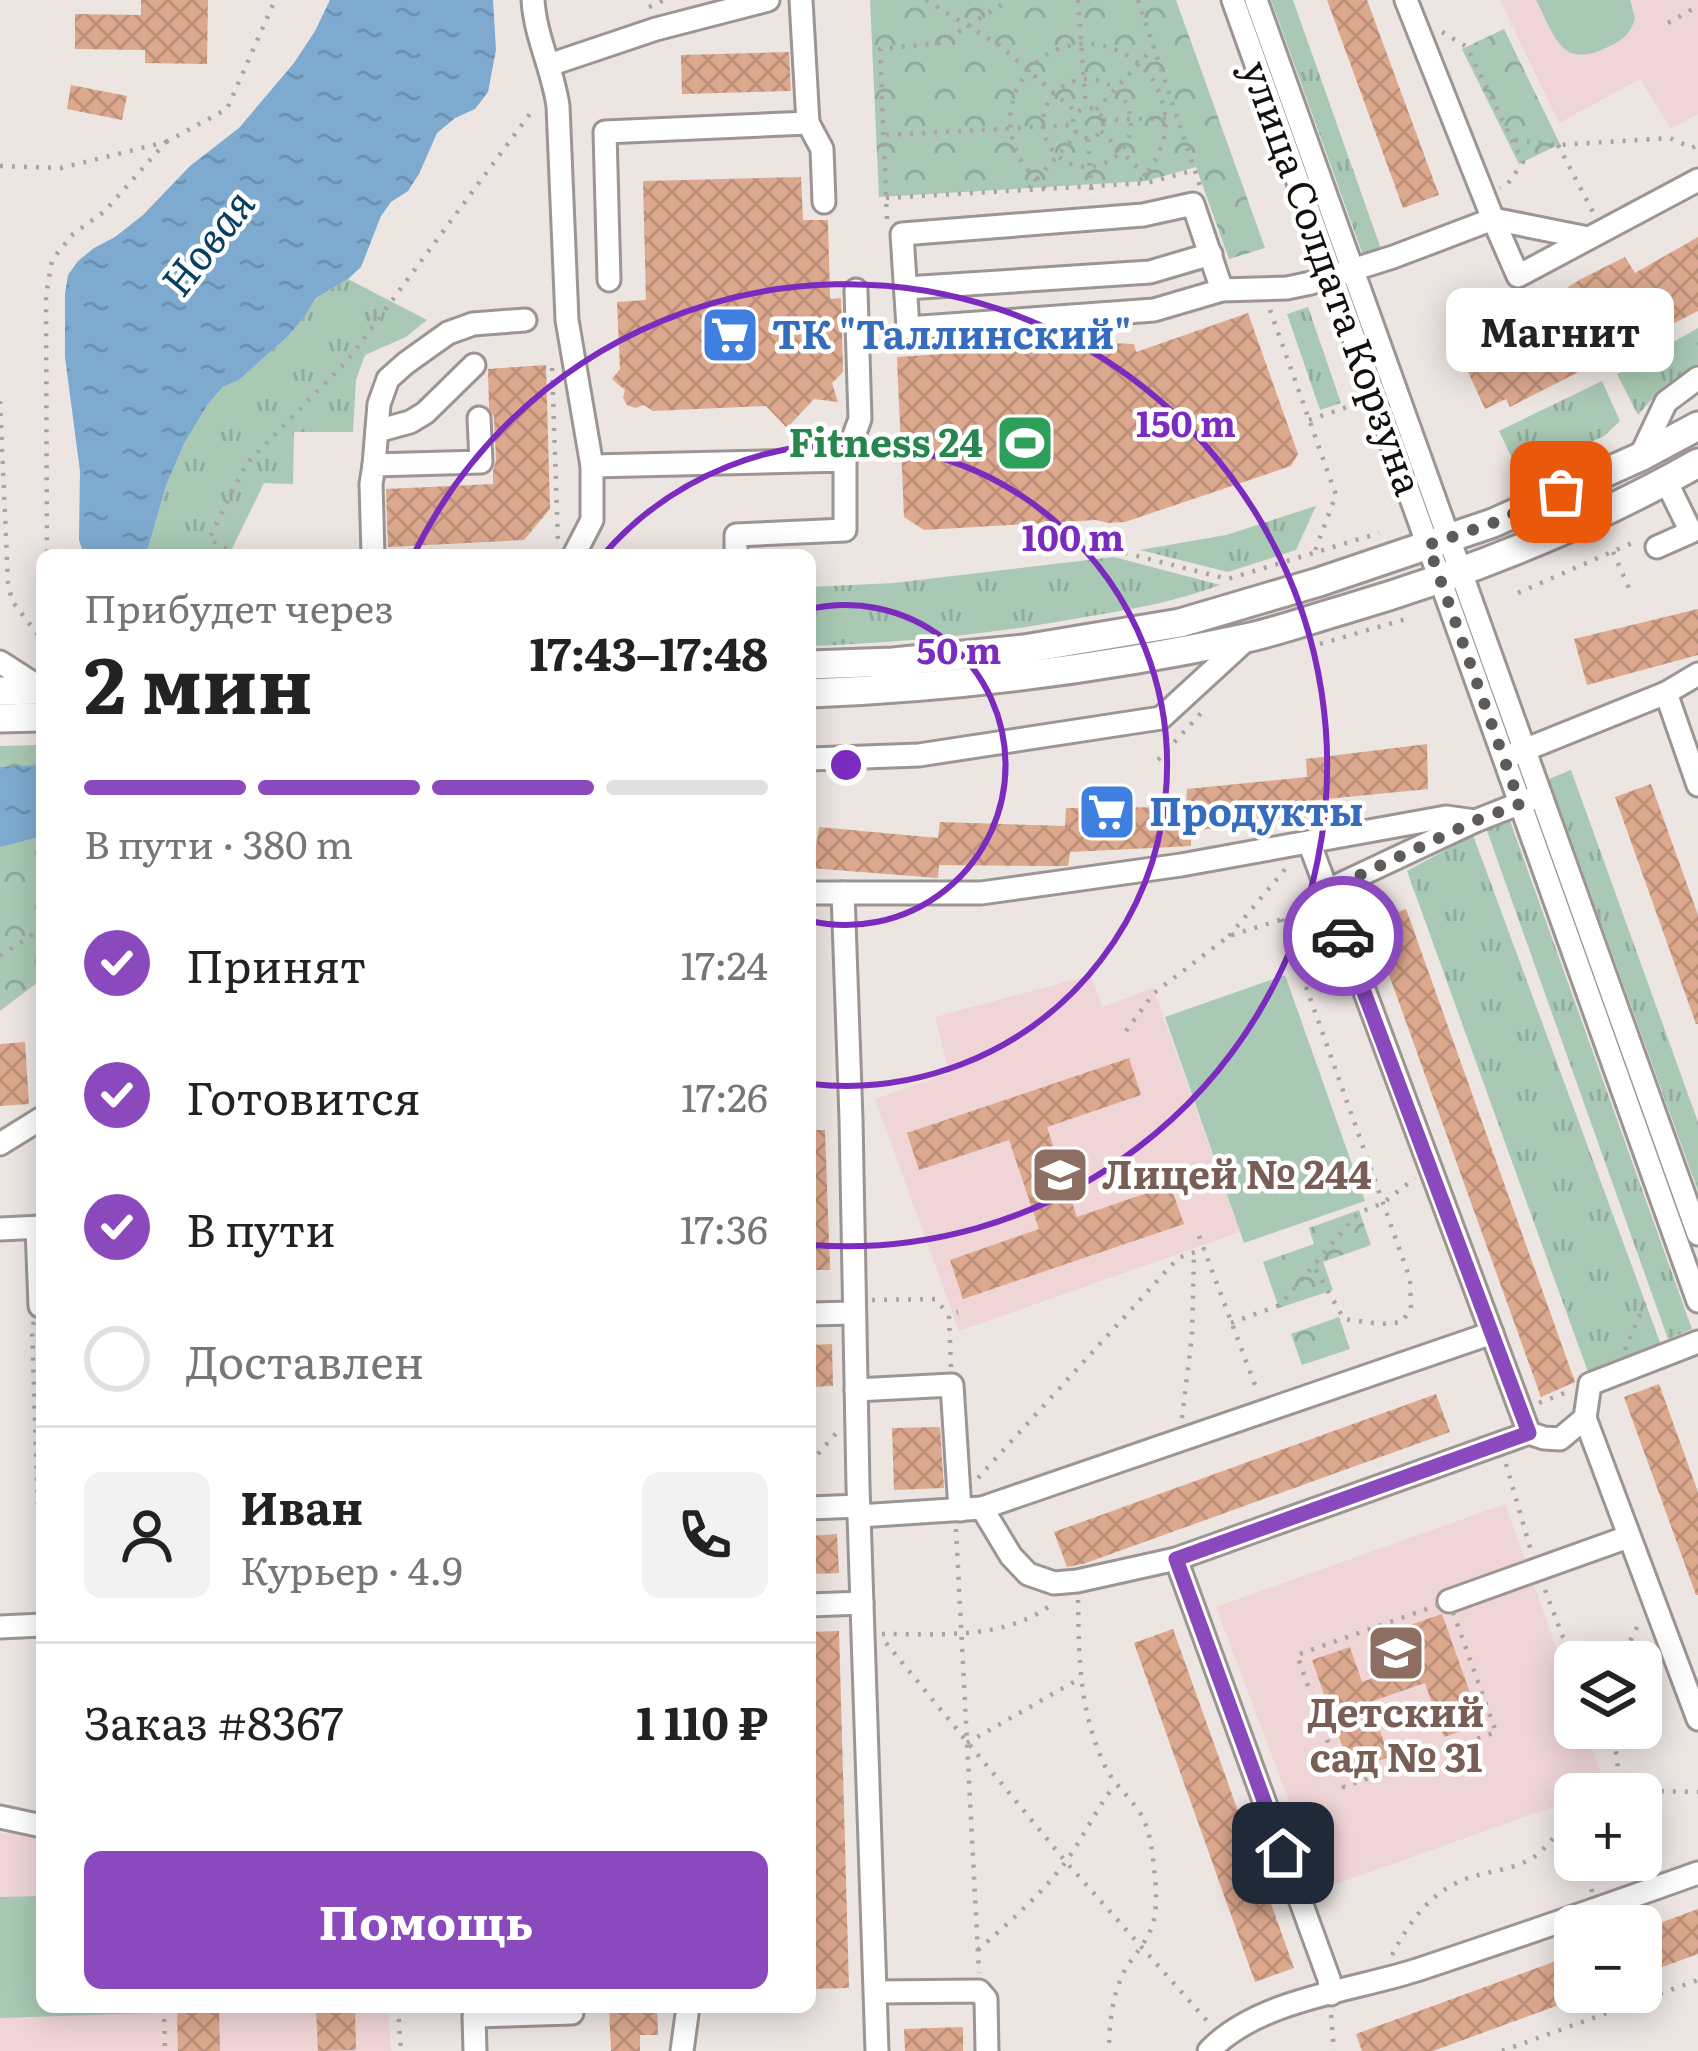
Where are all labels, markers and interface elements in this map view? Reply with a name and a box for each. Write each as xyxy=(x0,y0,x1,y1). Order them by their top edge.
street label: улица Солдата Корзуна xyxy=(1229,52,1441,502)
water label: Новая xyxy=(144,174,267,308)
callout: Магнит xyxy=(1447,288,1675,372)
text: Магнит xyxy=(1480,301,1640,359)
place label: ТК "Таллинский" xyxy=(772,303,1131,361)
supermarket icon: ТК "Таллинский" xyxy=(699,304,761,366)
text: 150 m xyxy=(1136,395,1236,448)
place label: Fitness 24 xyxy=(788,411,983,469)
sports icon: Fitness 24 xyxy=(994,412,1056,474)
pin xyxy=(1510,441,1612,543)
icon: bag xyxy=(1528,459,1594,525)
text: 100 m xyxy=(1022,509,1124,562)
text: Прибудет через xyxy=(84,577,394,635)
text: 17:43–17:48 xyxy=(529,618,768,685)
text: 2 мин xyxy=(84,622,313,738)
text: 50 m xyxy=(917,622,1002,675)
centre of rings xyxy=(825,744,867,786)
place label: Продукты xyxy=(1149,780,1363,838)
supermarket icon: Продукты xyxy=(1076,781,1138,843)
text: В пути · 380 m xyxy=(84,813,353,871)
courier xyxy=(1283,876,1403,996)
icon: car xyxy=(1310,903,1376,969)
icon: check xyxy=(84,930,150,996)
text: Принят xyxy=(186,930,366,997)
text: 17:24 xyxy=(680,934,768,992)
icon: check xyxy=(84,1062,150,1128)
text: Готовится xyxy=(186,1062,421,1129)
text: 17:26 xyxy=(681,1066,768,1124)
place label: Лицей № 244 xyxy=(1102,1143,1372,1201)
school or university icon: Лицей № 244 xyxy=(1029,1144,1091,1206)
icon: check xyxy=(84,1194,150,1260)
text: В пути xyxy=(186,1194,336,1261)
text: 17:36 xyxy=(680,1198,768,1256)
text: Доставлен xyxy=(186,1326,424,1393)
button: person xyxy=(84,1472,210,1598)
text: Иван xyxy=(240,1472,363,1539)
button: phone xyxy=(642,1472,768,1598)
text: Курьер · 4.9 xyxy=(240,1539,463,1597)
school or university icon: Детский сад № 31 xyxy=(1365,1622,1427,1684)
map controls xyxy=(1554,1641,1662,2013)
button: layers xyxy=(1554,1641,1662,1749)
place label: Детский сад № 31 xyxy=(1308,1681,1484,1784)
text: Заказ #8367 xyxy=(84,1687,343,1754)
text: 1 110 ₽ xyxy=(636,1687,768,1754)
button: + xyxy=(1554,1773,1662,1881)
pin xyxy=(1232,1802,1334,1904)
icon: home xyxy=(1250,1820,1316,1886)
button: Помощь xyxy=(84,1851,768,1989)
button: − xyxy=(1554,1905,1662,2013)

